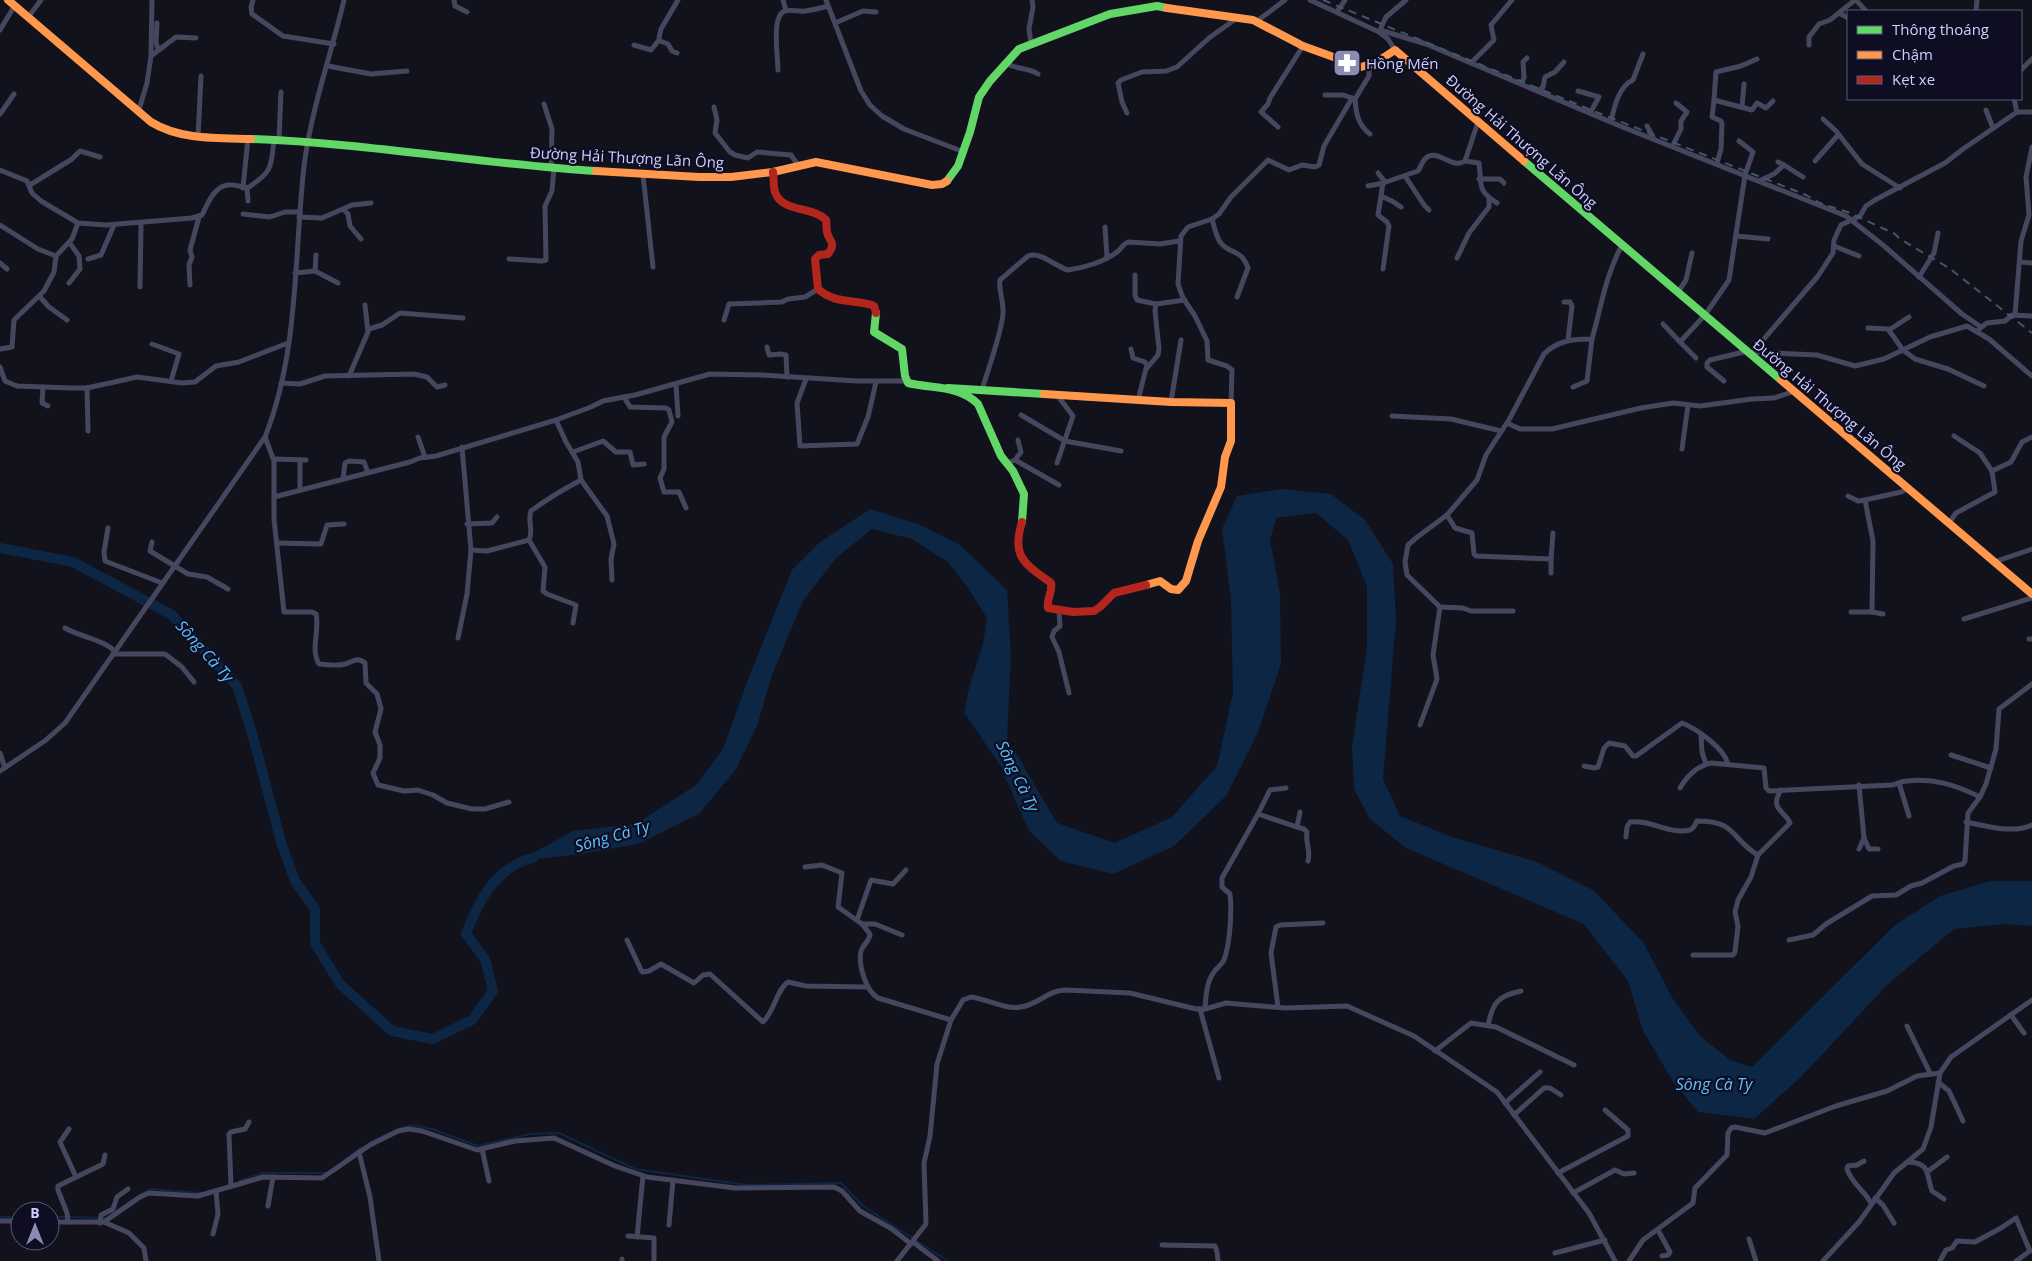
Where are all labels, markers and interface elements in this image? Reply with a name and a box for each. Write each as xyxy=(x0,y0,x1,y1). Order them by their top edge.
legend xyxy=(1847,10,2022,100)
text: Thông thoáng xyxy=(1892,19,1989,39)
text: Chậm xyxy=(1892,44,1933,64)
pharmacy icon: Hồng Mến xyxy=(1332,48,1362,78)
place label: Hồng Mến xyxy=(1366,53,1438,73)
text: Kẹt xe xyxy=(1892,69,1935,89)
street label: Đường Hải Thượng Lãn Ông xyxy=(1442,70,1602,212)
street label: Đường Hải Thượng Lãn Ông xyxy=(529,142,725,172)
street label: Đường Hải Thượng Lãn Ông xyxy=(1749,334,1911,474)
water label: Sông Cà Ty xyxy=(171,615,240,688)
water label: Sông Cà Ty xyxy=(991,737,1045,817)
water label: Sông Cà Ty xyxy=(572,814,653,857)
water label: Sông Cà Ty xyxy=(1676,1073,1754,1095)
north arrow xyxy=(10,1201,60,1251)
text: B xyxy=(30,1203,40,1222)

